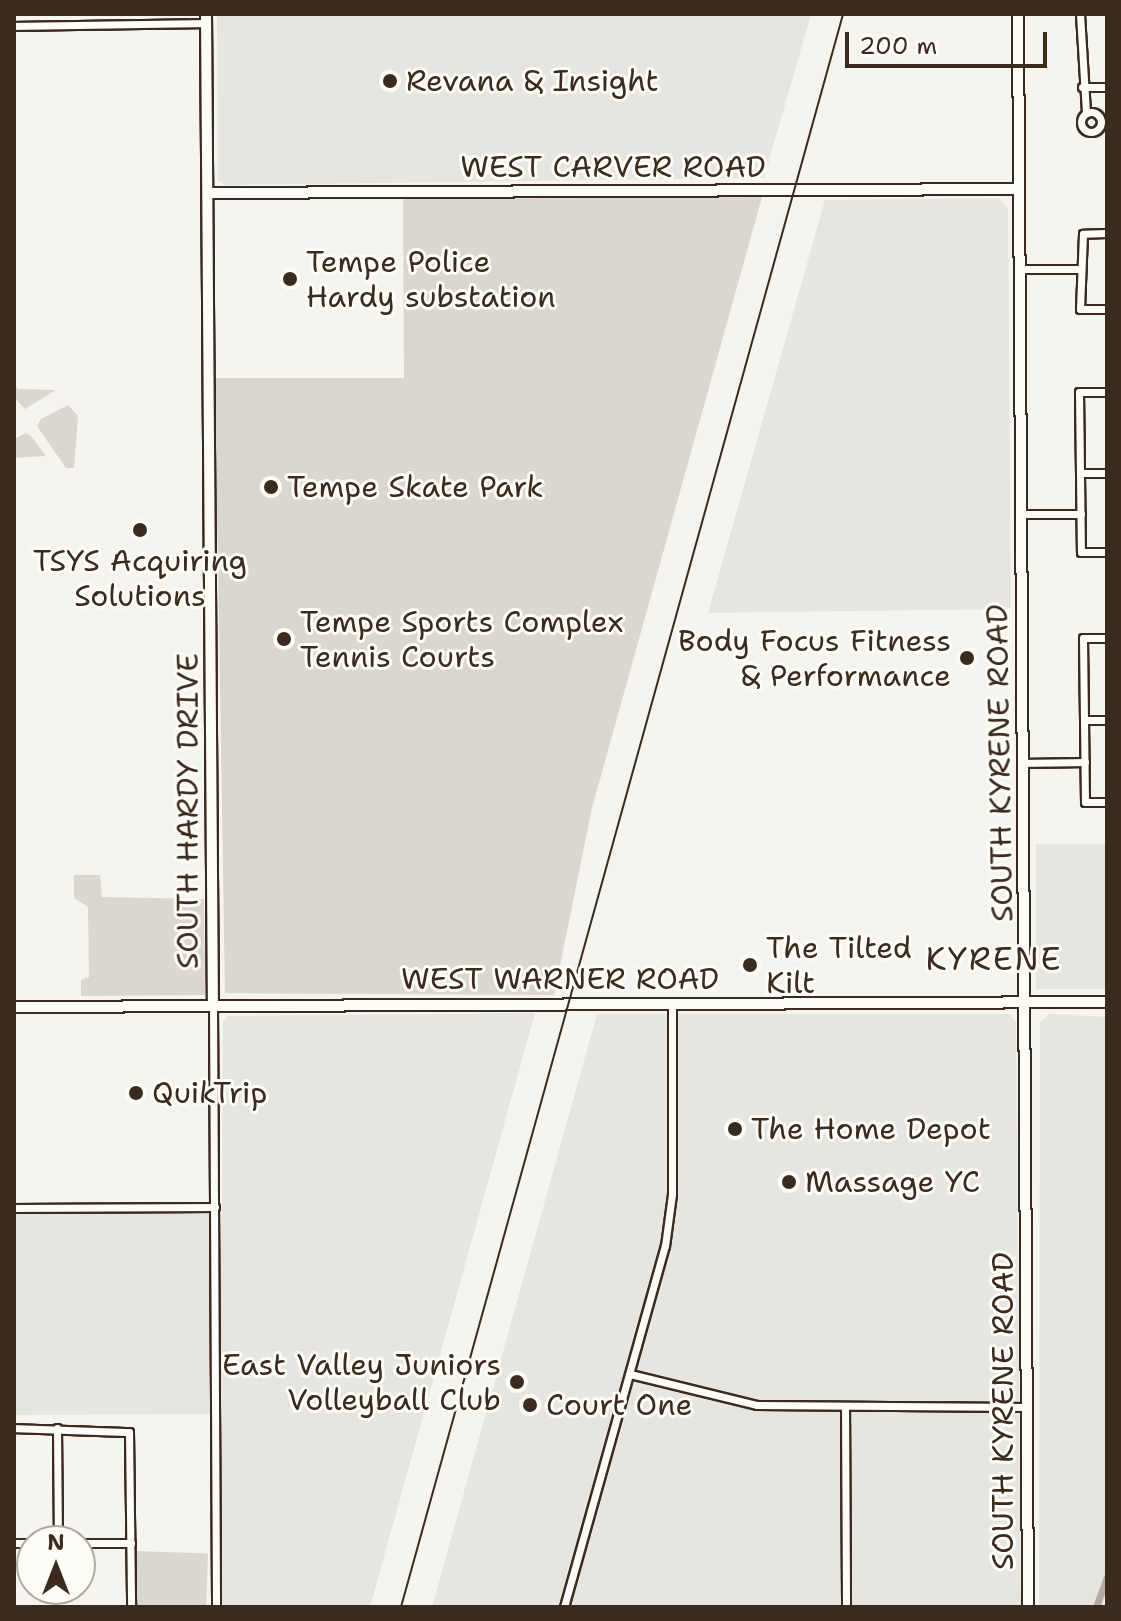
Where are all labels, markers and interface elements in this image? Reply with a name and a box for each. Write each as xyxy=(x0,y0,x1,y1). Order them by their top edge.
scale bar xyxy=(849,16,1051,66)
text: 200 m xyxy=(859,30,937,62)
place label: Revana & Insight xyxy=(406,63,658,99)
marker: Revana & Insight xyxy=(381,72,399,90)
street label: WEST CARVER ROAD xyxy=(460,149,766,185)
place label: Tempe Police Hardy substation xyxy=(306,244,556,314)
marker: Tempe Police Hardy substation xyxy=(281,270,299,288)
place label: Tempe Skate Park xyxy=(287,469,544,505)
marker: Tempe Skate Park xyxy=(262,478,280,496)
marker: TSYS Acquiring Solutions xyxy=(131,521,149,539)
place label: TSYS Acquiring Solutions xyxy=(33,543,247,614)
place label: Tempe Sports Complex Tennis Courts xyxy=(300,604,623,674)
street label: SOUTH KYRENE ROAD xyxy=(979,604,1021,922)
place label: Body Focus Fitness & Performance xyxy=(678,623,951,694)
marker: Tempe Sports Complex Tennis Courts xyxy=(275,630,293,648)
marker: Body Focus Fitness & Performance xyxy=(958,649,976,667)
street label: SOUTH HARDY DRIVE xyxy=(170,653,206,969)
place label: The Tilted Kilt xyxy=(766,930,912,1000)
district label: KYRENE xyxy=(925,940,1063,978)
marker: The Tilted Kilt xyxy=(741,956,759,974)
street label: WEST WARNER ROAD xyxy=(401,961,719,997)
place label: QuikTrip xyxy=(152,1075,267,1111)
marker: QuikTrip xyxy=(127,1084,145,1102)
place label: The Home Depot xyxy=(751,1111,991,1147)
marker: The Home Depot xyxy=(726,1120,744,1138)
place label: Massage YC xyxy=(805,1164,980,1200)
marker: Massage YC xyxy=(780,1173,798,1191)
street label: SOUTH KYRENE ROAD xyxy=(985,1252,1021,1570)
place label: East Valley Juniors Volleyball Club xyxy=(222,1347,501,1418)
marker: East Valley Juniors Volleyball Club xyxy=(508,1373,526,1391)
place label: Court One xyxy=(546,1387,692,1423)
marker: Court One xyxy=(521,1396,539,1414)
north arrow xyxy=(16,1525,96,1605)
text: N xyxy=(47,1528,65,1557)

